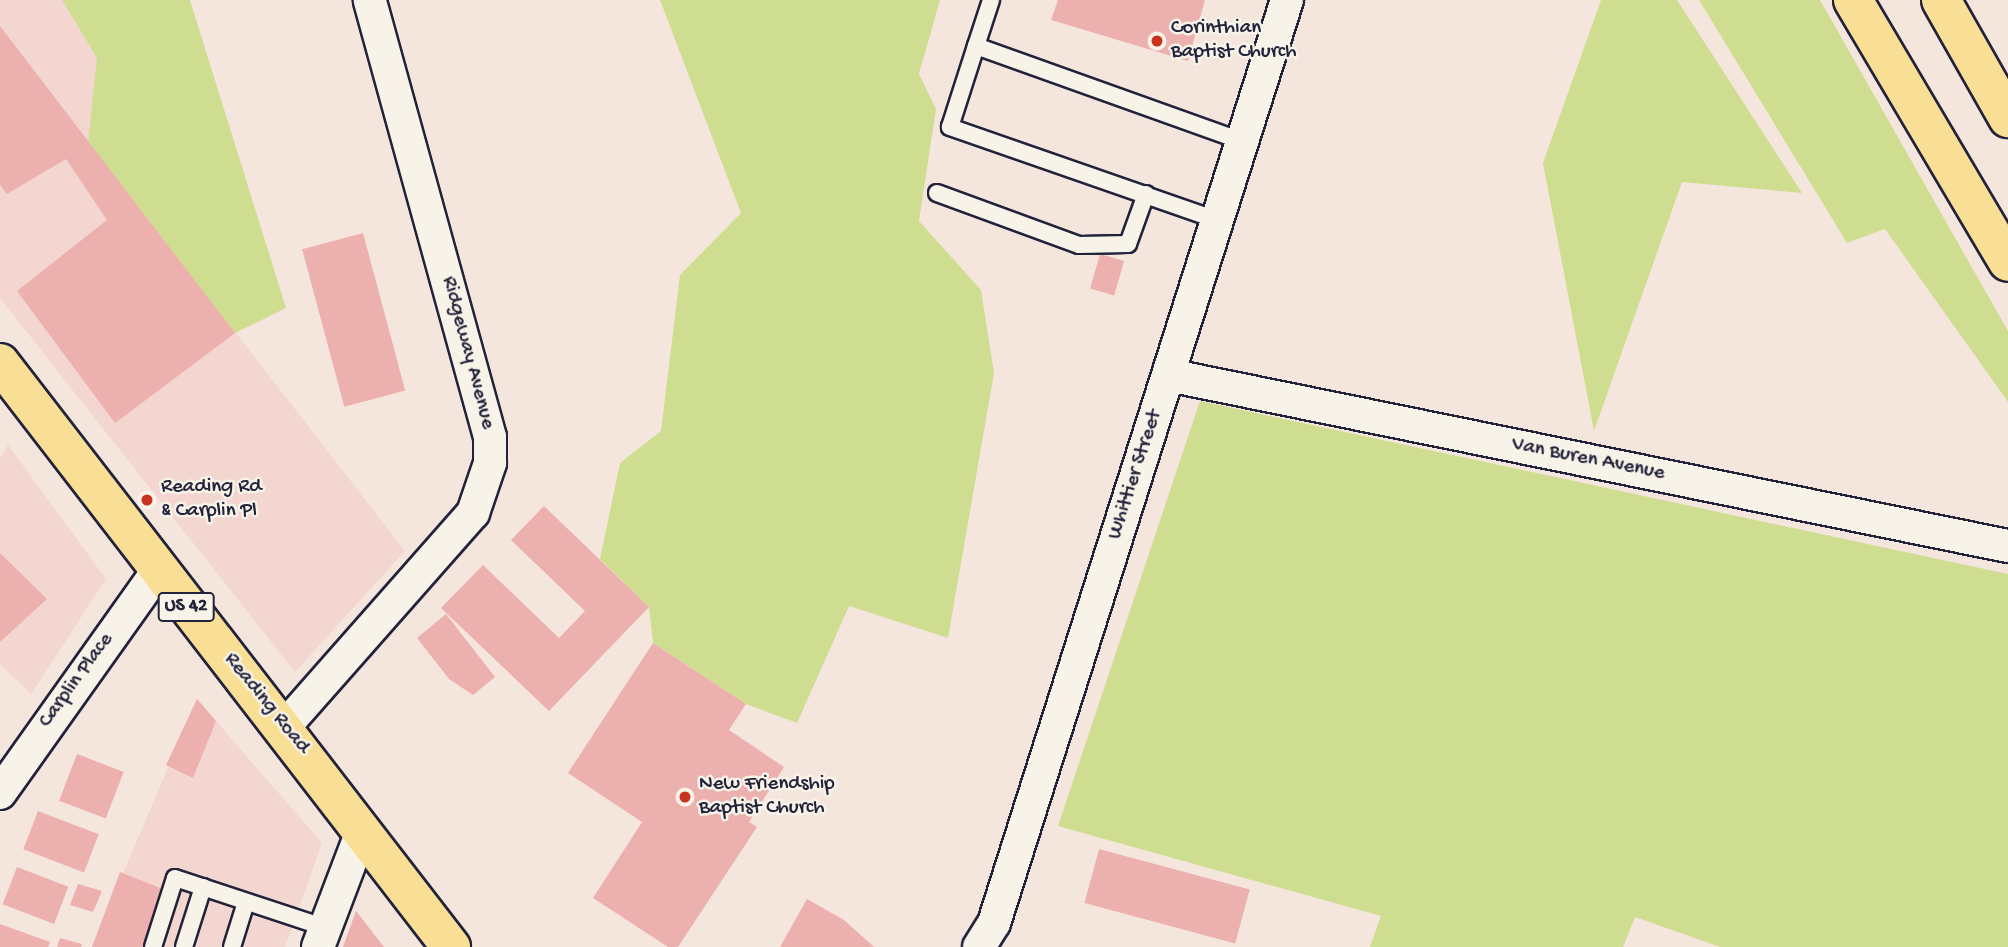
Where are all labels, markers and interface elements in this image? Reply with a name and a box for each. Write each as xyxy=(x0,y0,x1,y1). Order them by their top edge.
place label: Corinthian Baptist Church xyxy=(1171,16,1296,66)
marker: Corinthian Baptist Church xyxy=(1149,33,1165,49)
street label: Ridgeway Avenue xyxy=(435,274,499,432)
street label: Whittier Street xyxy=(1103,407,1169,543)
street label: Van Buren Avenue xyxy=(1509,433,1667,487)
place label: Reading Rd & Carplin Pl xyxy=(161,475,262,525)
marker: Reading Rd & Carplin Pl xyxy=(139,492,155,508)
road number: US 42 xyxy=(156,592,216,622)
street label: Carplin Place xyxy=(34,629,120,733)
street label: Reading Road xyxy=(217,648,315,760)
place label: New Friendship Baptist Church xyxy=(699,772,835,822)
marker: New Friendship Baptist Church xyxy=(677,789,693,805)

